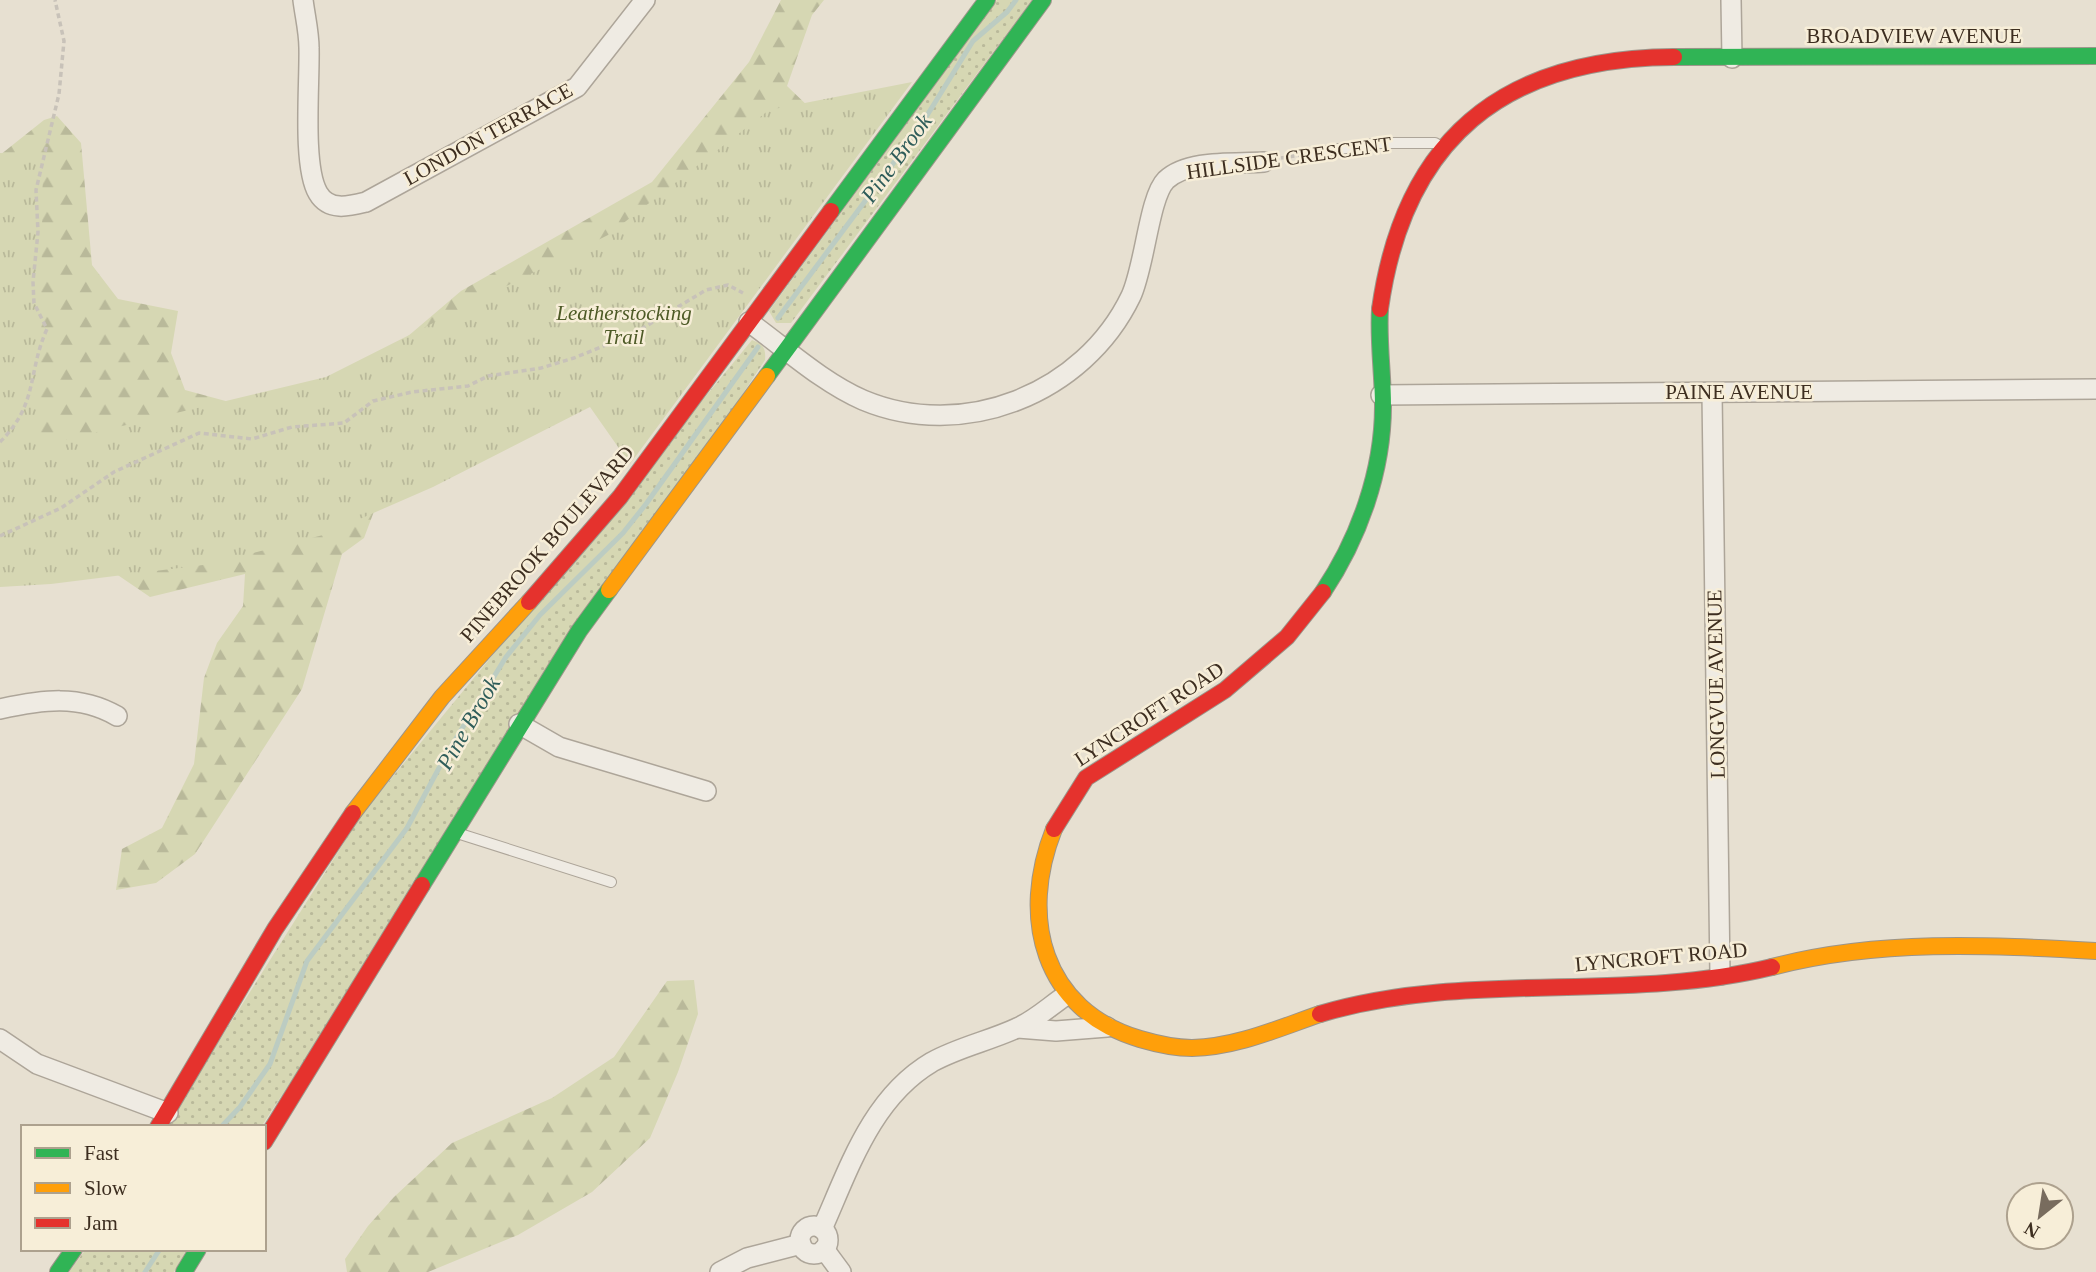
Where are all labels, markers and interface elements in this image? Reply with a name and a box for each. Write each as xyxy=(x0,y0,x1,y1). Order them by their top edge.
street label: BROADVIEW AVENUE xyxy=(1806,24,2022,48)
street label: LONDON TERRACE xyxy=(399,78,577,190)
water label: Pine Brook xyxy=(855,109,937,208)
street label: HILLSIDE CRESCENT xyxy=(1185,132,1393,184)
park label: Leatherstocking Trail xyxy=(555,301,692,349)
street label: PAINE AVENUE xyxy=(1665,380,1813,404)
street label: PINEBROOK BOULEVARD xyxy=(455,441,639,647)
street label: LONGVUE AVENUE xyxy=(1702,589,1730,779)
street label: LYNCROFT ROAD xyxy=(1070,657,1228,771)
water label: Pine Brook xyxy=(431,672,505,775)
street label: LYNCROFT ROAD xyxy=(1574,938,1748,976)
legend xyxy=(21,1125,266,1251)
text: Fast xyxy=(84,1141,119,1165)
text: Slow xyxy=(84,1176,128,1200)
north arrow xyxy=(2005,1181,2075,1251)
text: Jam xyxy=(84,1211,118,1235)
text: N xyxy=(2020,1218,2043,1243)

